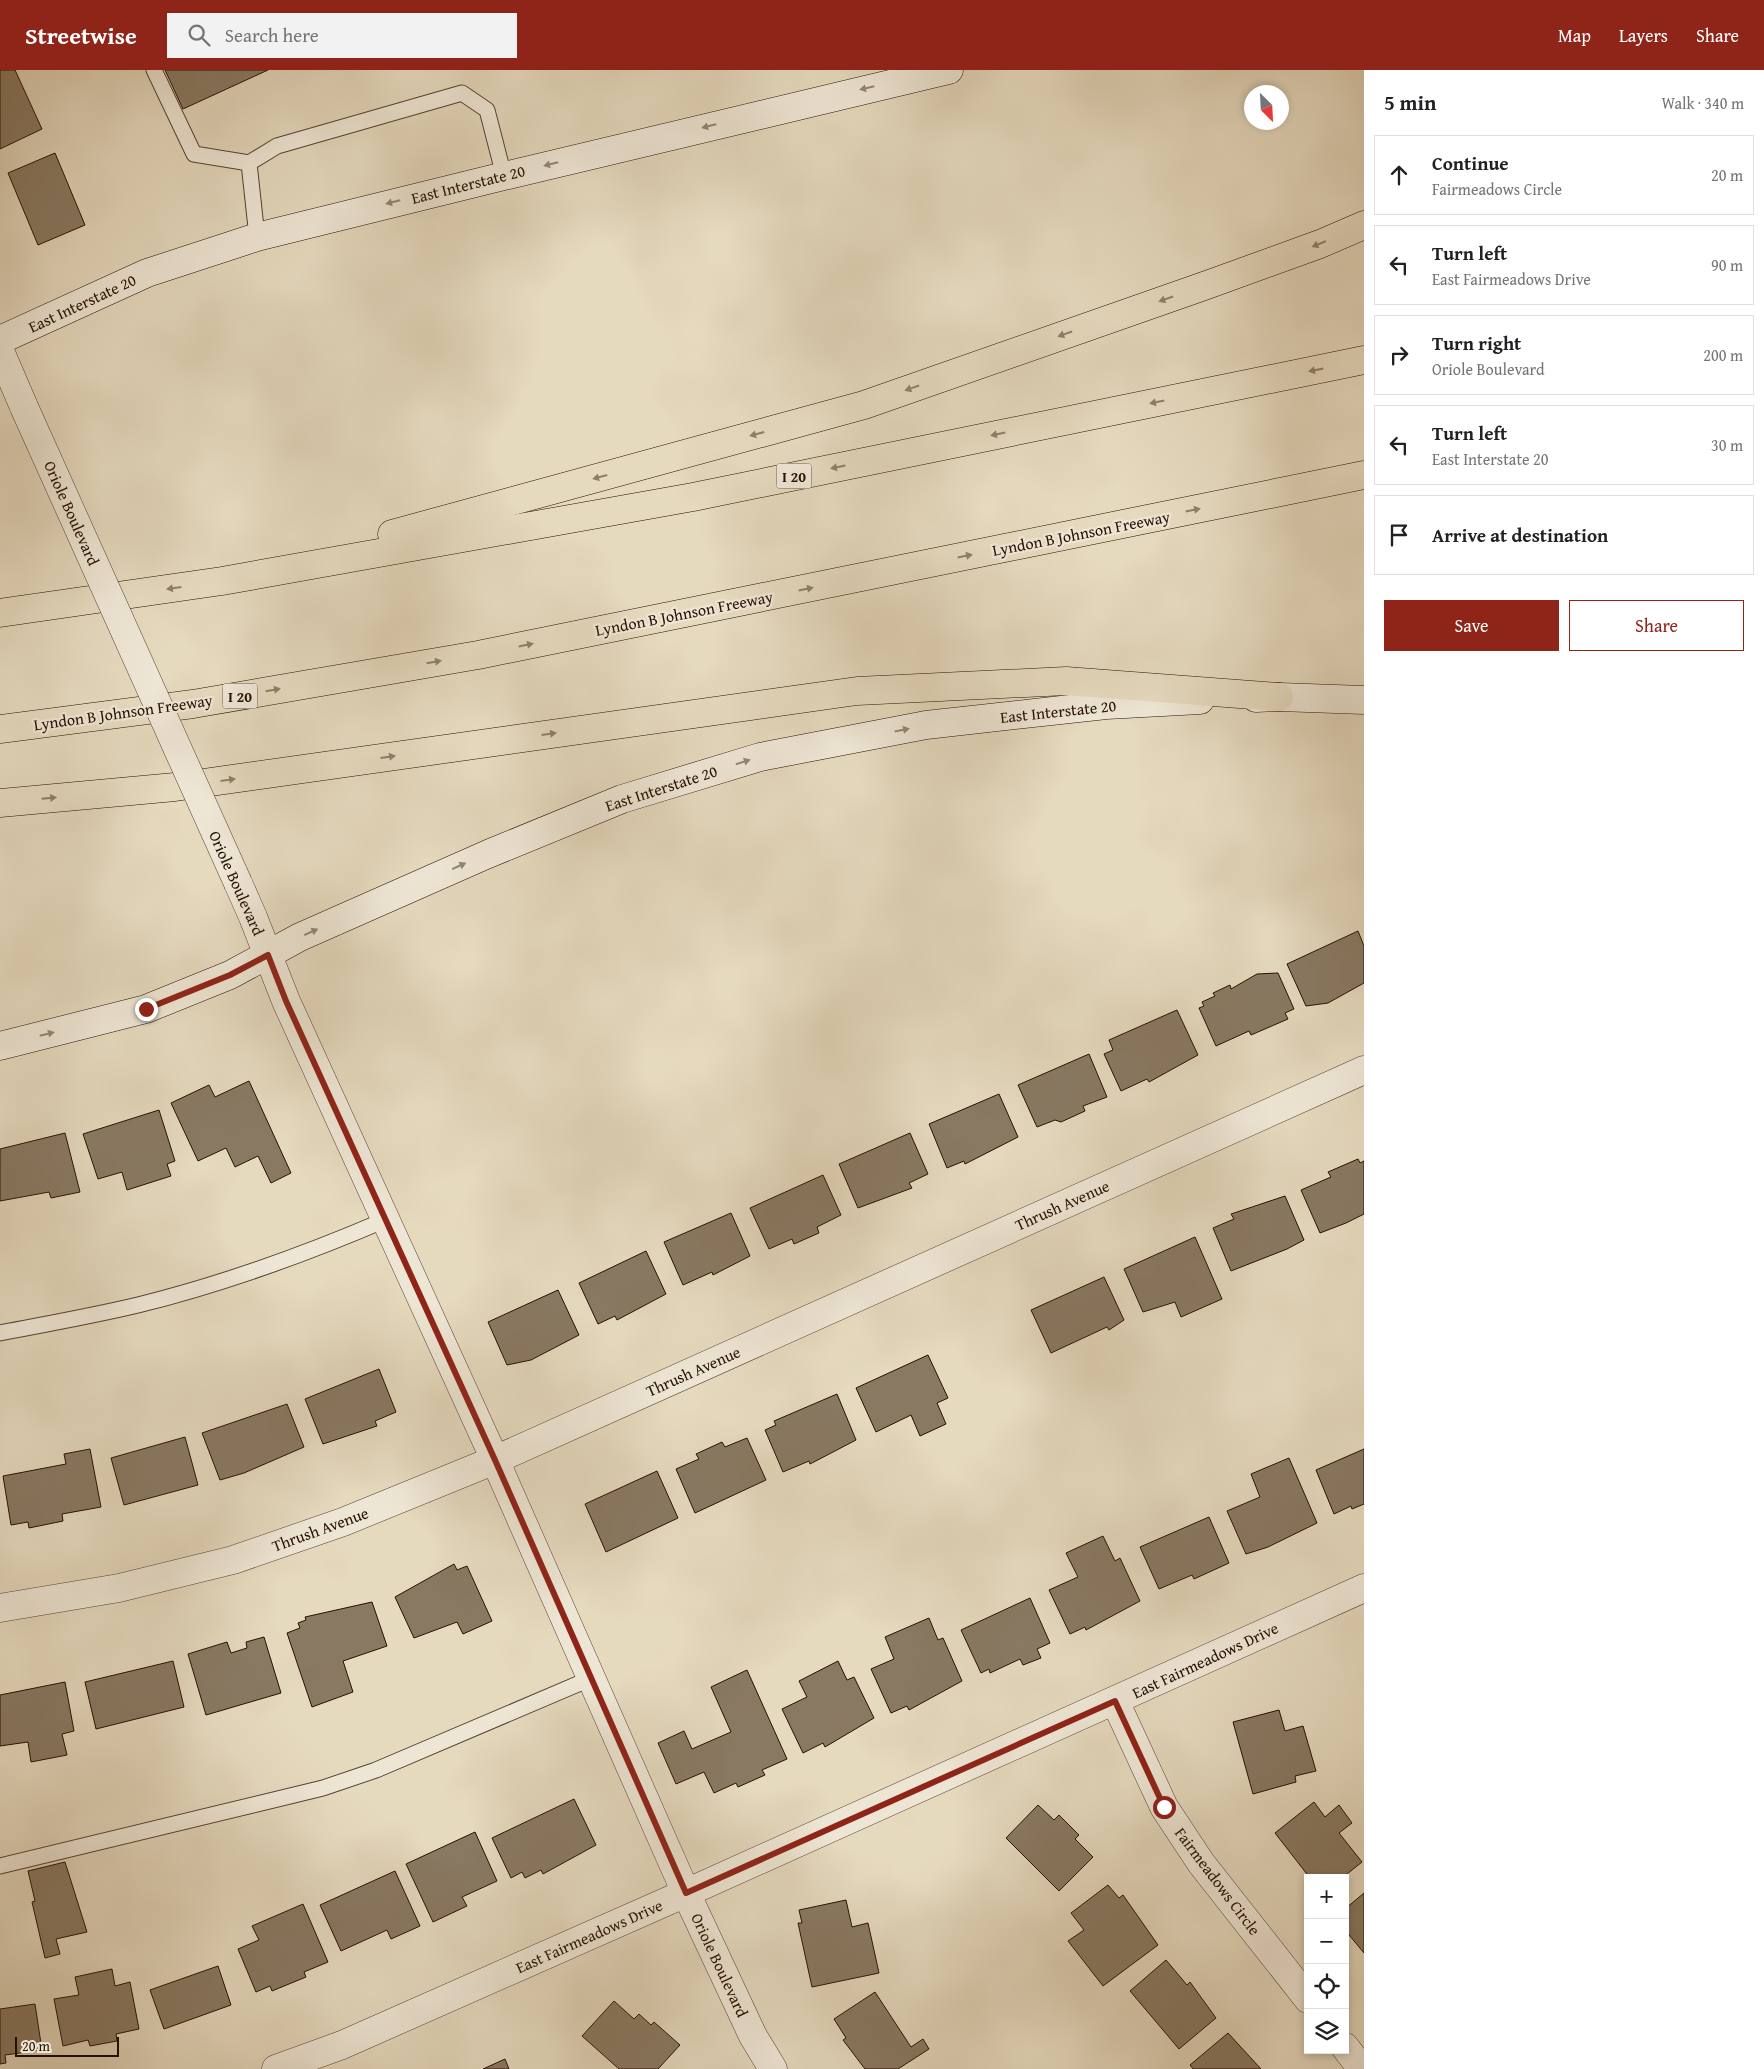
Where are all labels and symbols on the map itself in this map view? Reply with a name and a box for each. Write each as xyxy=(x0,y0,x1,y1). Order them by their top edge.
one-way arrow xyxy=(859,85,875,93)
north arrow xyxy=(1244,85,1289,130)
one-way arrow xyxy=(702,122,717,130)
street label: East Interstate 20 xyxy=(409,158,528,210)
one-way arrow xyxy=(544,160,559,168)
one-way arrow xyxy=(386,199,401,207)
one-way arrow xyxy=(1312,240,1326,248)
street label: East Interstate 20 xyxy=(24,267,140,338)
one-way arrow xyxy=(1159,296,1174,303)
one-way arrow xyxy=(1058,331,1073,338)
one-way arrow xyxy=(1309,366,1324,374)
one-way arrow xyxy=(904,384,919,392)
one-way arrow xyxy=(1148,398,1164,406)
one-way arrow xyxy=(990,430,1005,438)
one-way arrow xyxy=(749,431,764,439)
street label: Oriole Boulevard xyxy=(38,457,106,570)
one-way arrow xyxy=(831,463,846,471)
road number: I 20 xyxy=(776,464,812,488)
one-way arrow xyxy=(592,474,607,482)
street label: Lyndon B Johnson Freeway xyxy=(990,504,1172,562)
one-way arrow xyxy=(1185,506,1200,514)
one-way arrow xyxy=(957,552,973,560)
one-way arrow xyxy=(166,584,182,592)
street label: Lyndon B Johnson Freeway xyxy=(593,584,775,642)
one-way arrow xyxy=(798,584,814,592)
one-way arrow xyxy=(519,641,534,649)
one-way arrow xyxy=(426,658,442,666)
road number: I 20 xyxy=(222,684,258,708)
one-way arrow xyxy=(266,685,282,693)
street label: Lyndon B Johnson Freeway xyxy=(32,688,214,736)
street label: East Interstate 20 xyxy=(999,693,1117,729)
one-way arrow xyxy=(894,725,910,733)
one-way arrow xyxy=(542,730,558,738)
one-way arrow xyxy=(381,753,397,761)
street label: East Interstate 20 xyxy=(602,758,720,817)
one-way arrow xyxy=(735,758,750,766)
one-way arrow xyxy=(220,775,236,783)
one-way arrow xyxy=(41,794,57,802)
street label: Oriole Boulevard xyxy=(203,827,271,940)
one-way arrow xyxy=(452,862,466,870)
one-way arrow xyxy=(304,928,318,936)
route end xyxy=(135,998,158,1021)
one-way arrow xyxy=(40,1030,55,1038)
street label: Thrush Avenue xyxy=(1011,1173,1113,1237)
street label: Thrush Avenue xyxy=(642,1339,744,1403)
street label: Thrush Avenue xyxy=(268,1500,372,1558)
street label: East Fairmeadows Drive xyxy=(1128,1616,1282,1704)
route start xyxy=(1153,1796,1176,1819)
street label: Fairmeadows Circle xyxy=(1169,1822,1267,1940)
street label: East Fairmeadows Drive xyxy=(512,1893,666,1979)
street label: Oriole Boulevard xyxy=(685,1909,755,2021)
scale bar xyxy=(15,2034,119,2057)

